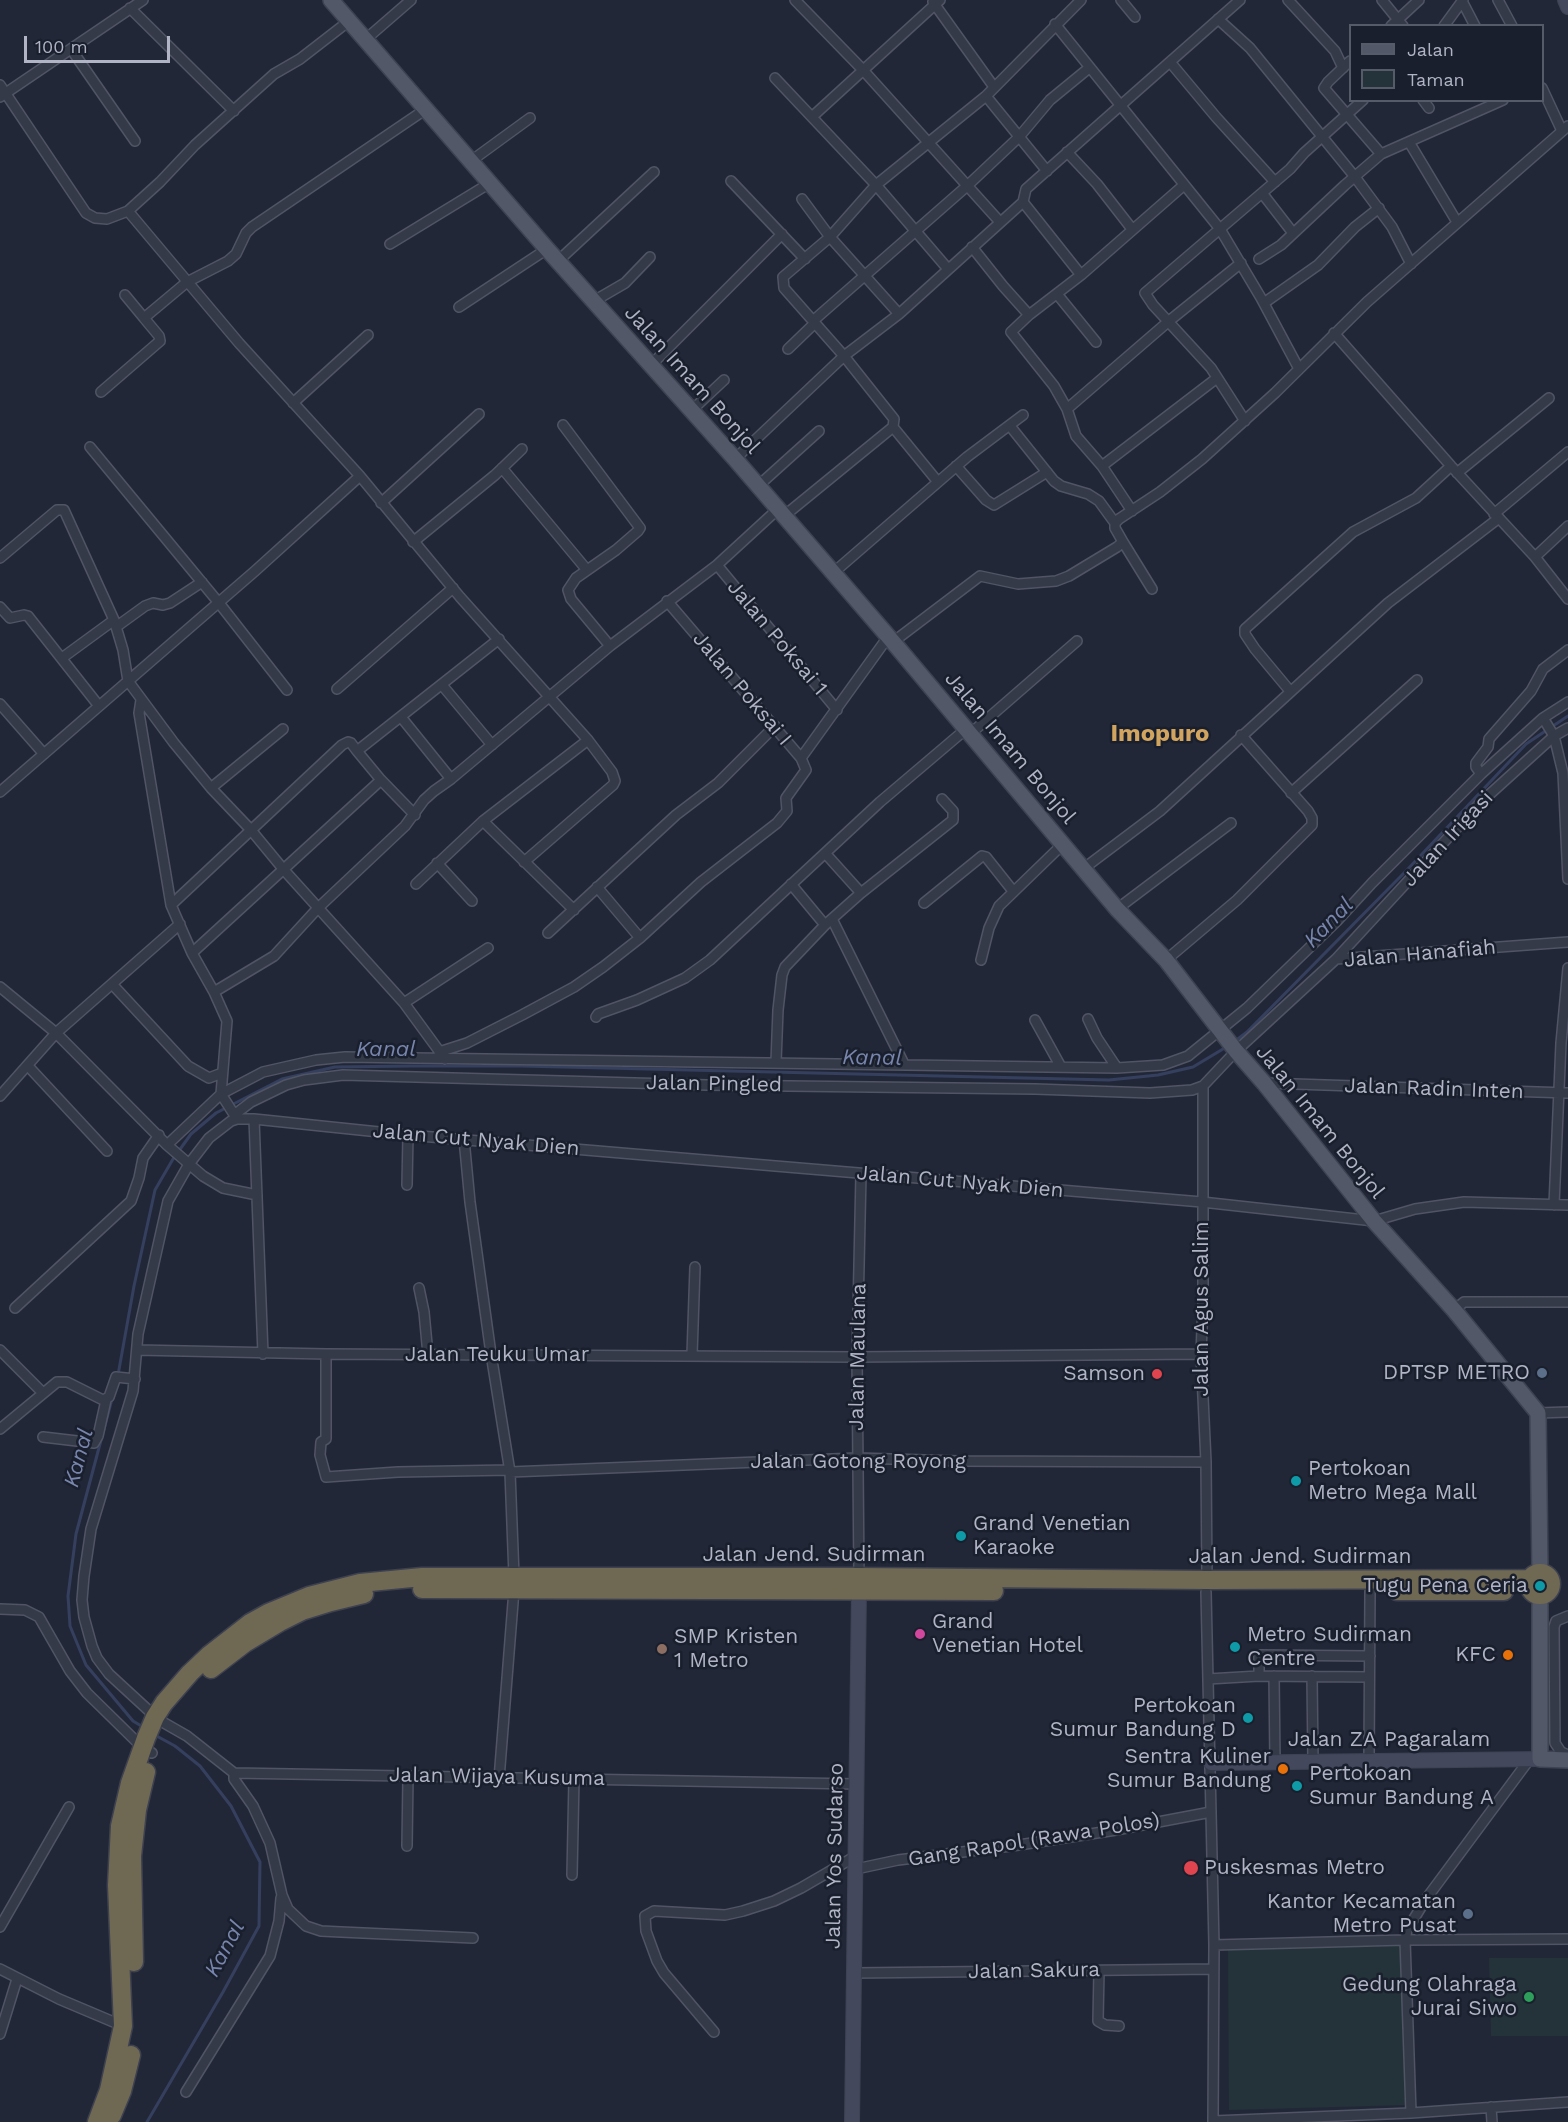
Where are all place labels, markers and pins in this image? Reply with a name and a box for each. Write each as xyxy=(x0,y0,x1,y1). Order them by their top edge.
place label: DPTSP METRO xyxy=(1383,1360,1530,1386)
place label: Samson xyxy=(1063,1361,1145,1387)
marker: DPTSP METRO xyxy=(1535,1366,1549,1380)
marker: Samson xyxy=(1150,1367,1164,1381)
place label: Pertokoan Metro Mega Mall xyxy=(1308,1456,1477,1506)
marker: Pertokoan Metro Mega Mall xyxy=(1289,1474,1303,1488)
place label: Grand Venetian Karaoke xyxy=(973,1511,1131,1561)
marker: Grand Venetian Karaoke xyxy=(954,1529,968,1543)
place label: Tugu Pena Ceria xyxy=(1363,1573,1528,1599)
marker: Tugu Pena Ceria xyxy=(1533,1579,1547,1593)
place label: Grand Venetian Hotel xyxy=(932,1609,1083,1659)
place label: Metro Sudirman Centre xyxy=(1247,1622,1412,1672)
place label: SMP Kristen 1 Metro xyxy=(674,1624,798,1674)
marker: Grand Venetian Hotel xyxy=(913,1627,927,1641)
marker: Metro Sudirman Centre xyxy=(1228,1640,1242,1654)
marker: SMP Kristen 1 Metro xyxy=(655,1642,669,1656)
place label: KFC xyxy=(1455,1642,1496,1668)
marker: KFC xyxy=(1501,1648,1515,1662)
place label: Pertokoan Sumur Bandung D xyxy=(1050,1693,1236,1743)
marker: Pertokoan Sumur Bandung D xyxy=(1241,1711,1255,1725)
place label: Sentra Kuliner Sumur Bandung xyxy=(1107,1744,1271,1794)
place label: Pertokoan Sumur Bandung A xyxy=(1309,1761,1494,1811)
marker: Sentra Kuliner Sumur Bandung xyxy=(1276,1762,1290,1776)
marker: Pertokoan Sumur Bandung A xyxy=(1290,1779,1304,1793)
place label: Puskesmas Metro xyxy=(1204,1855,1385,1881)
marker: Puskesmas Metro xyxy=(1182,1859,1200,1877)
place label: Kantor Kecamatan Metro Pusat xyxy=(1267,1889,1456,1939)
marker: Kantor Kecamatan Metro Pusat xyxy=(1461,1907,1475,1921)
place label: Gedung Olahraga Jurai Siwo xyxy=(1342,1972,1517,2022)
marker: Gedung Olahraga Jurai Siwo xyxy=(1522,1990,1536,2004)

